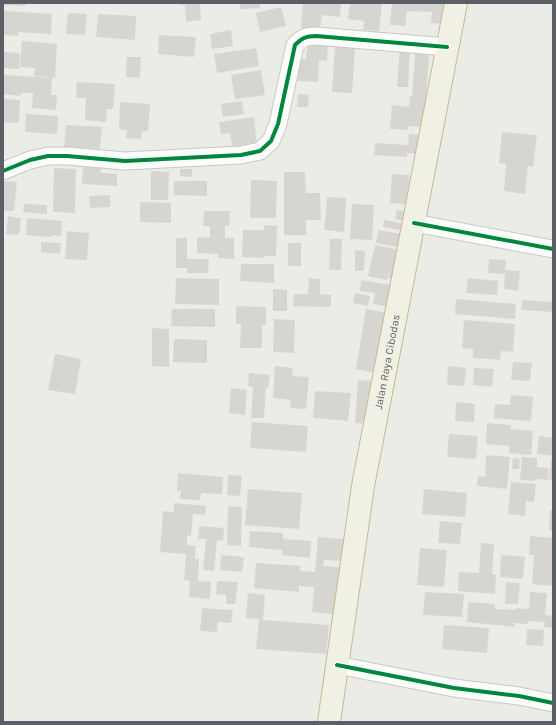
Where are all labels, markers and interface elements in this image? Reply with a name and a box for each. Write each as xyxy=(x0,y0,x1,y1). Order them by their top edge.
street label: Jalan Raya Cibodas xyxy=(372,313,403,410)

